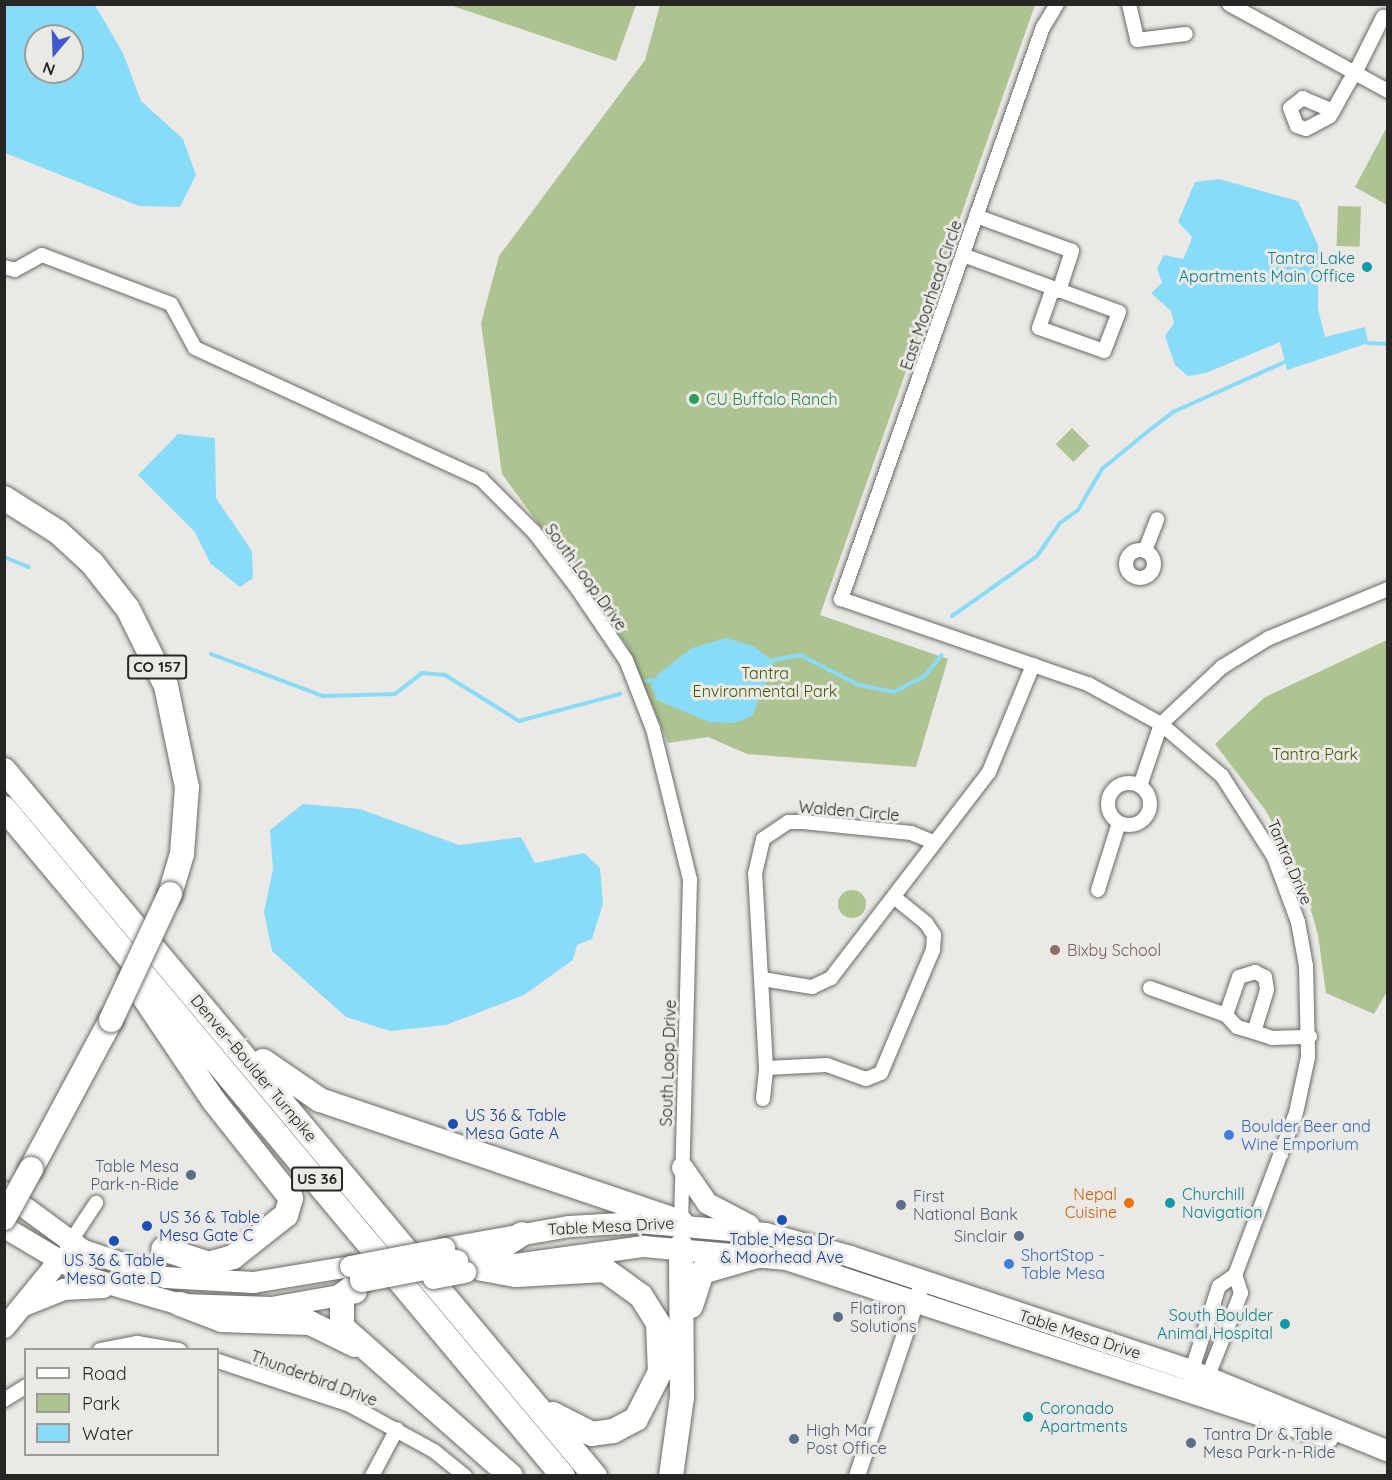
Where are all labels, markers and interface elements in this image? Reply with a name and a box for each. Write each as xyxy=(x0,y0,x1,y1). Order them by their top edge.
north arrow xyxy=(24,24,84,84)
text: N xyxy=(40,58,58,81)
street label: East Moorhead Circle xyxy=(896,218,966,372)
place label: Tantra Lake Apartments Main Office xyxy=(1179,248,1355,286)
marker: Tantra Lake Apartments Main Office xyxy=(1360,260,1374,274)
place label: CU Buffalo Ranch xyxy=(706,389,838,409)
marker: CU Buffalo Ranch xyxy=(687,392,701,406)
street label: South Loop Drive xyxy=(541,520,631,634)
road number: CO 157 xyxy=(127,655,187,679)
park label: Tantra Environmental Park xyxy=(693,663,837,701)
park label: Tantra Park xyxy=(1272,744,1358,764)
street label: Walden Circle xyxy=(798,797,900,825)
street label: Tantra Drive xyxy=(1263,816,1317,908)
place label: Bixby School xyxy=(1067,940,1161,960)
marker: Bixby School xyxy=(1048,943,1062,957)
street label: Denver–Boulder Turnpike xyxy=(187,991,321,1145)
street label: South Loop Drive xyxy=(656,999,680,1127)
place label: US 36 & Table Mesa Gate A xyxy=(465,1105,566,1143)
place label: Boulder Beer and Wine Emporium xyxy=(1241,1116,1371,1154)
marker: US 36 & Table Mesa Gate A xyxy=(446,1117,460,1131)
marker: Boulder Beer and Wine Emporium xyxy=(1222,1128,1236,1142)
place label: Table Mesa Park-n-Ride xyxy=(91,1156,179,1194)
road number: US 36 xyxy=(290,1167,344,1191)
marker: Table Mesa Park-n-Ride xyxy=(184,1168,198,1182)
place label: Nepal Cuisine xyxy=(1065,1184,1117,1222)
place label: Churchill Navigation xyxy=(1182,1184,1262,1222)
place label: First National Bank xyxy=(913,1186,1018,1224)
marker: Nepal Cuisine xyxy=(1122,1196,1136,1210)
marker: Churchill Navigation xyxy=(1163,1196,1177,1210)
marker: First National Bank xyxy=(894,1198,908,1212)
place label: US 36 & Table Mesa Gate C xyxy=(159,1207,260,1245)
street label: Table Mesa Drive xyxy=(547,1213,675,1239)
marker: Table Mesa Dr & Moorhead Ave xyxy=(775,1213,789,1227)
marker: US 36 & Table Mesa Gate C xyxy=(140,1219,154,1233)
place label: Sinclair xyxy=(954,1226,1007,1246)
place label: Table Mesa Dr & Moorhead Ave xyxy=(720,1229,844,1267)
marker: Sinclair xyxy=(1012,1229,1026,1243)
marker: US 36 & Table Mesa Gate D xyxy=(107,1234,121,1248)
place label: ShortStop - Table Mesa xyxy=(1021,1245,1105,1283)
place label: US 36 & Table Mesa Gate D xyxy=(63,1250,165,1288)
marker: ShortStop - Table Mesa xyxy=(1002,1257,1016,1271)
place label: Flatiron Solutions xyxy=(850,1298,917,1336)
street label: Table Mesa Drive xyxy=(1017,1305,1143,1363)
place label: South Boulder Animal Hospital xyxy=(1157,1305,1273,1343)
marker: Flatiron Solutions xyxy=(831,1310,845,1324)
marker: South Boulder Animal Hospital xyxy=(1278,1317,1292,1331)
street label: Thunderbird Drive xyxy=(248,1346,380,1410)
legend xyxy=(24,1348,219,1456)
text: Road xyxy=(82,1362,127,1385)
text: Park xyxy=(82,1392,120,1415)
place label: Coronado Apartments xyxy=(1040,1398,1127,1436)
marker: Coronado Apartments xyxy=(1021,1410,1035,1424)
place label: High Mar Post Office xyxy=(806,1420,887,1458)
text: Water xyxy=(82,1422,133,1445)
place label: Tantra Dr & Table Mesa Park-n-Ride xyxy=(1203,1424,1335,1462)
marker: High Mar Post Office xyxy=(787,1432,801,1446)
marker: Tantra Dr & Table Mesa Park-n-Ride xyxy=(1184,1436,1198,1450)

